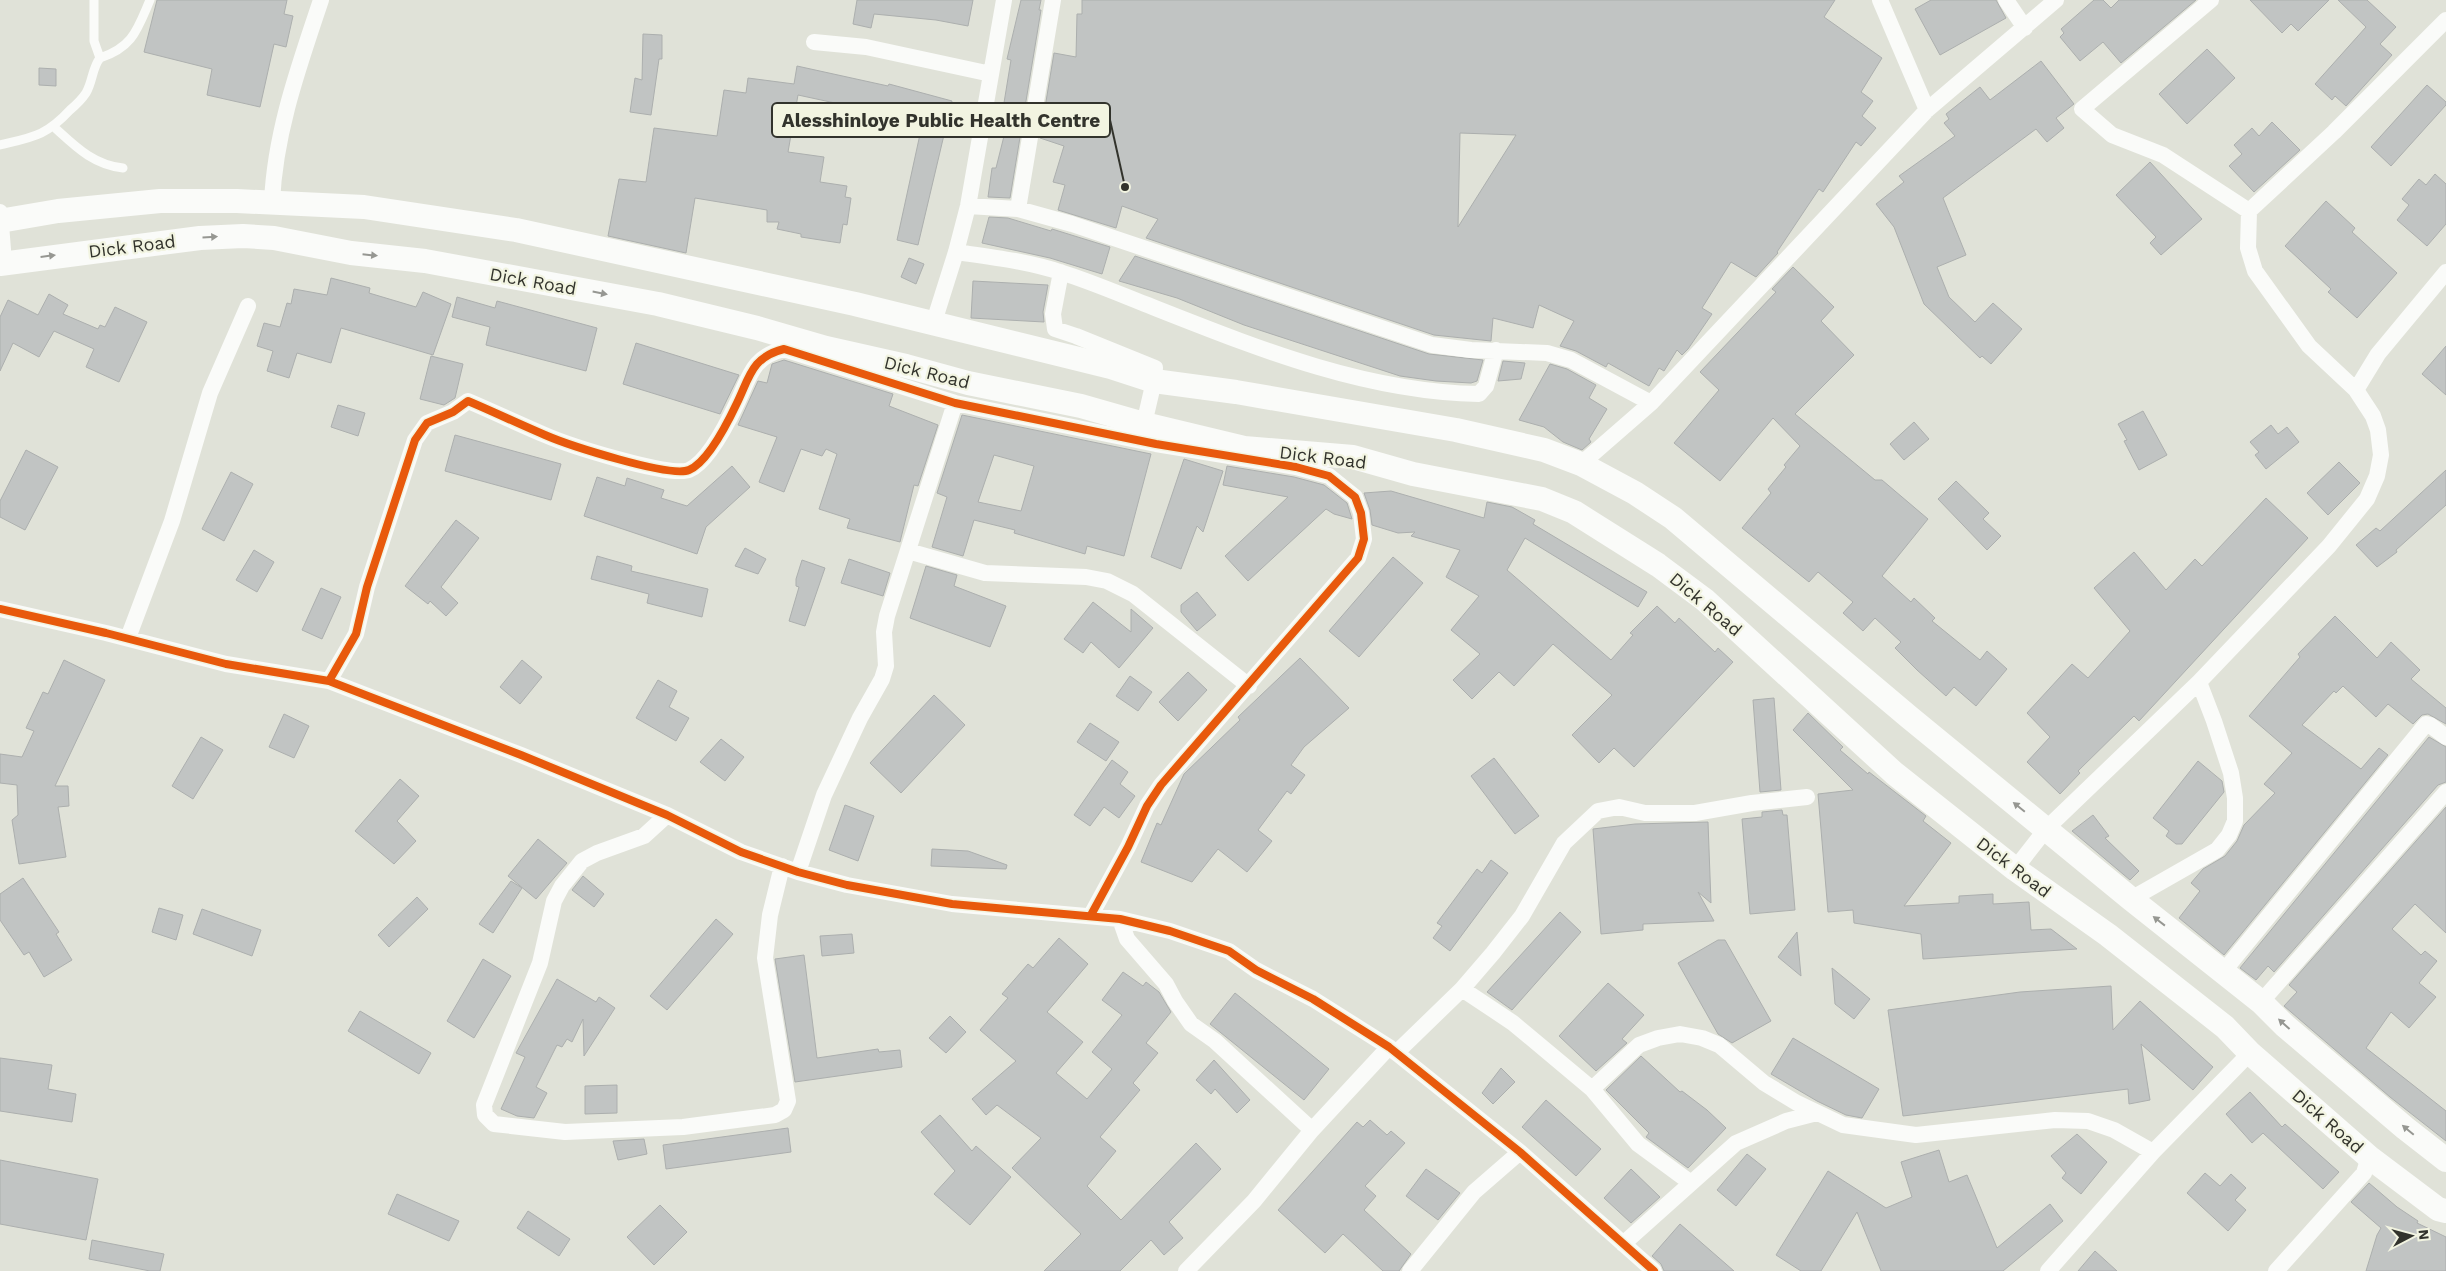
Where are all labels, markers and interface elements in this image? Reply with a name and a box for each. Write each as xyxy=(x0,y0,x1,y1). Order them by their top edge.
callout: Alesshinloye Public Health Centre xyxy=(772,103,1110,137)
text: Alesshinloye Public Health Centre xyxy=(782,109,1100,132)
street label: Dick Road xyxy=(87,230,177,262)
one-way arrow xyxy=(202,233,218,241)
one-way arrow xyxy=(363,251,379,259)
one-way arrow xyxy=(40,252,56,260)
street label: Dick Road xyxy=(488,263,578,299)
one-way arrow xyxy=(592,290,608,298)
street label: Dick Road xyxy=(882,351,972,393)
street label: Dick Road xyxy=(1278,441,1368,473)
street label: Dick Road xyxy=(1666,568,1746,640)
one-way arrow xyxy=(2013,802,2026,813)
street label: Dick Road xyxy=(1973,832,2055,902)
one-way arrow xyxy=(2153,916,2166,927)
one-way arrow xyxy=(2279,1018,2291,1030)
street label: Dick Road xyxy=(2288,1084,2368,1158)
one-way arrow xyxy=(2401,1124,2414,1135)
north arrow xyxy=(2386,1211,2436,1261)
text: N xyxy=(2415,1229,2432,1241)

